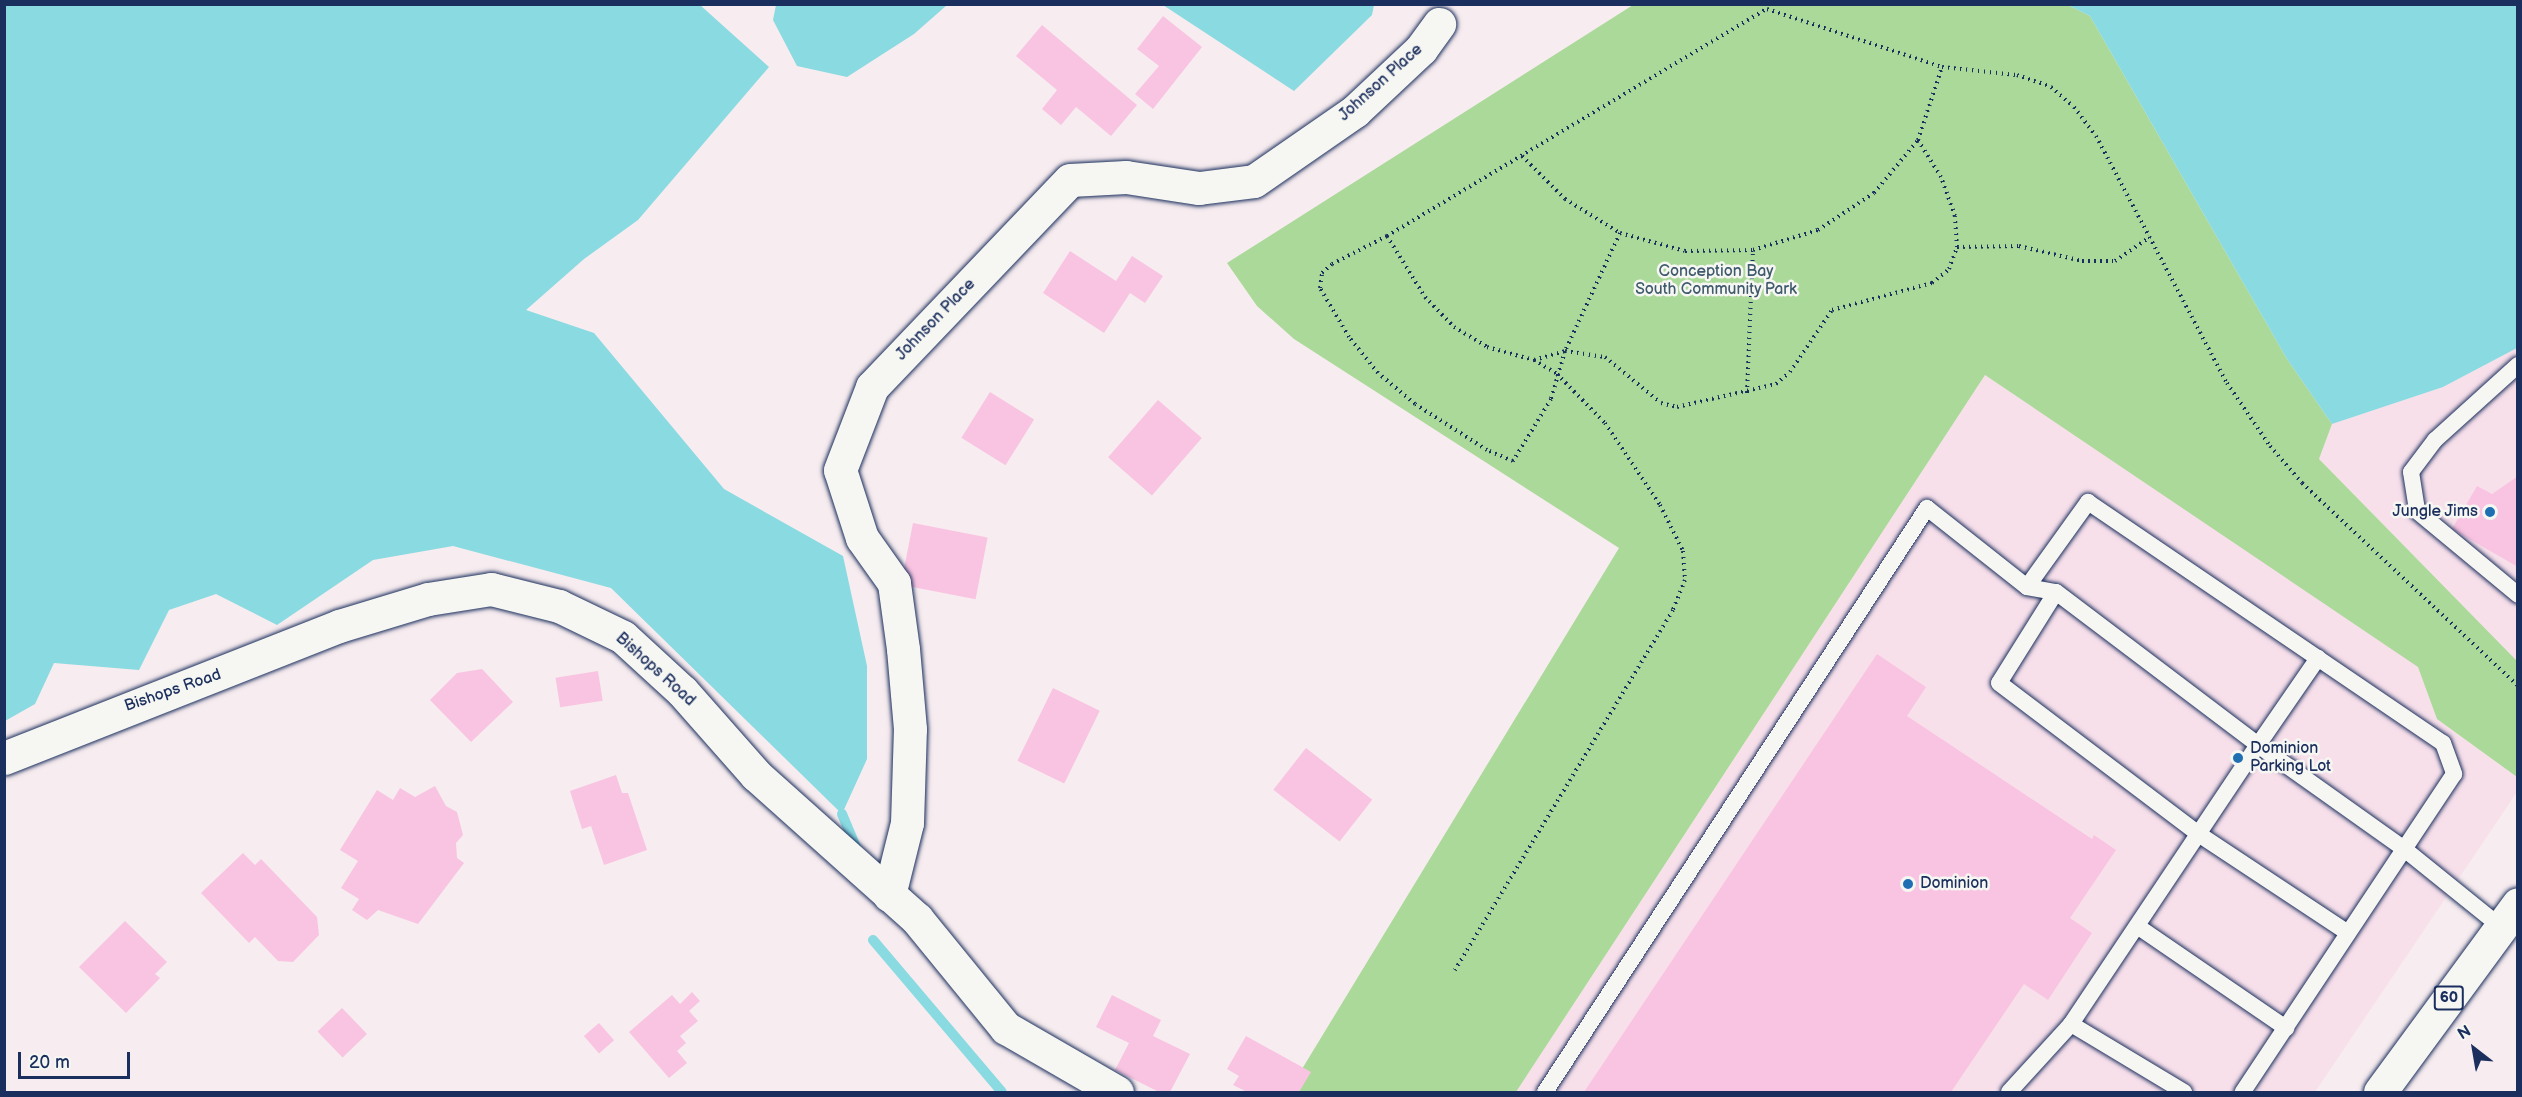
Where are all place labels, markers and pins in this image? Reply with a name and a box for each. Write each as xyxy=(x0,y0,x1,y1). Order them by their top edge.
place label: Jungle Jims xyxy=(2392,502,2478,522)
marker: Jungle Jims xyxy=(2483,505,2497,519)
place label: Dominion Parking Lot xyxy=(2250,739,2331,777)
marker: Dominion Parking Lot xyxy=(2231,751,2245,765)
place label: Dominion xyxy=(1920,874,1988,894)
marker: Dominion xyxy=(1901,877,1915,891)

